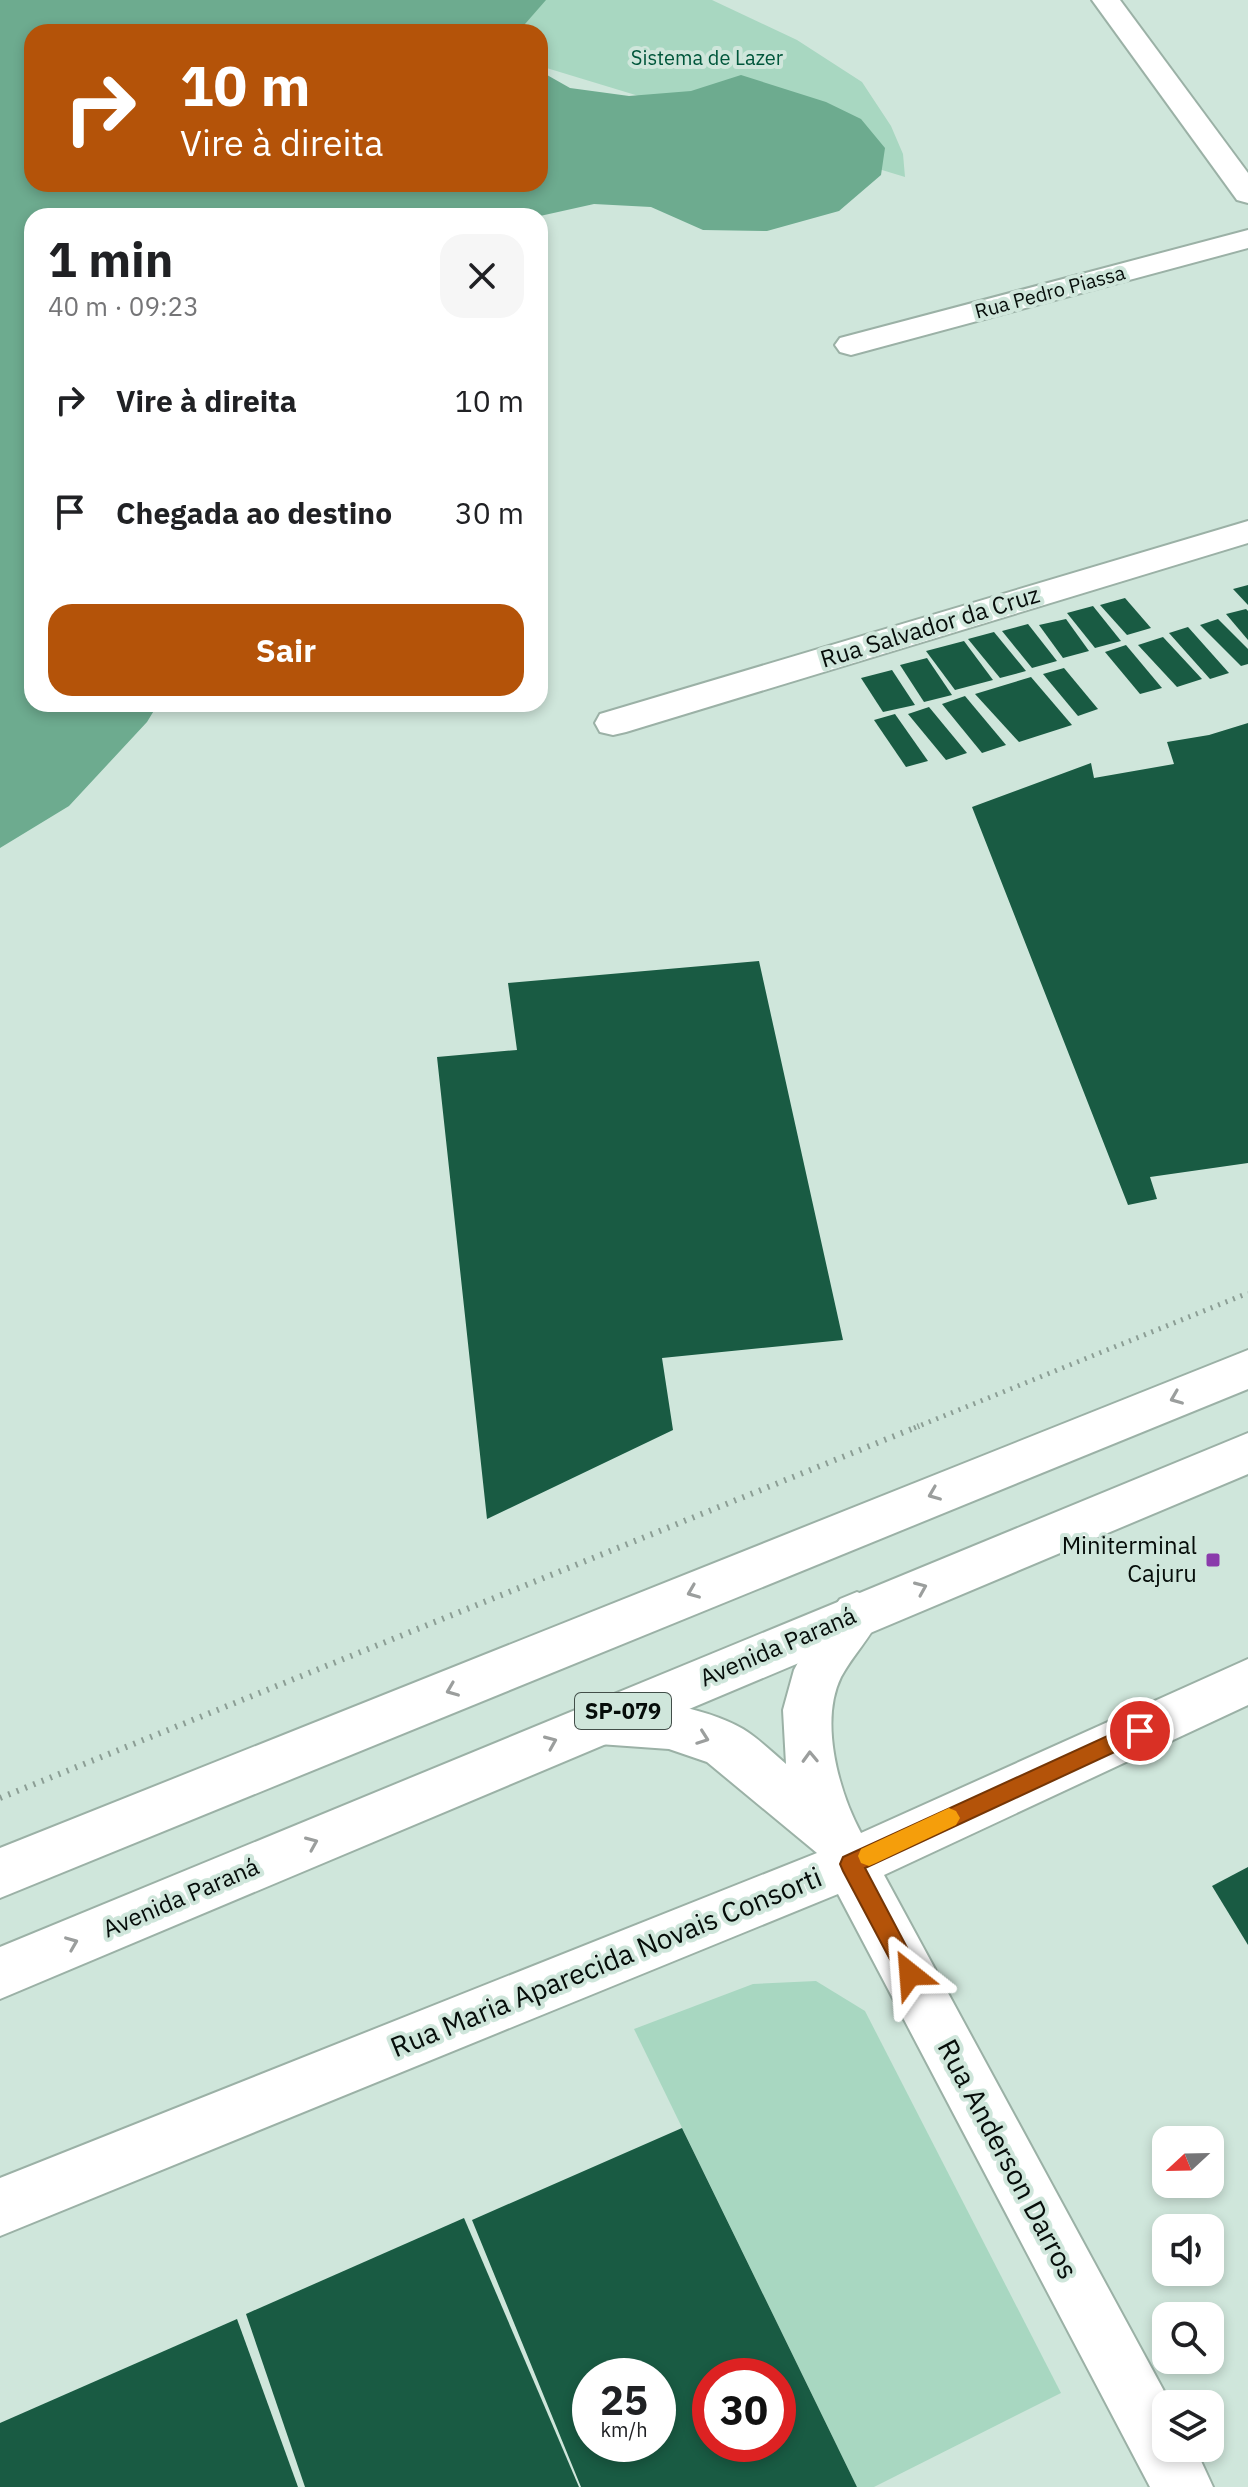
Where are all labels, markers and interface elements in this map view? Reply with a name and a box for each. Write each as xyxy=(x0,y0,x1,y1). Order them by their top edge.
park label: Sistema de Lazer xyxy=(631,44,783,71)
text: 10 m xyxy=(180,49,310,121)
icon: right xyxy=(48,56,152,160)
text: Vire à direita xyxy=(180,119,383,166)
text: 1 min xyxy=(48,228,173,290)
button: close xyxy=(440,234,524,318)
street label: Rua Pedro Piassa xyxy=(972,258,1128,325)
text: 40 m · 09:23 xyxy=(48,289,199,323)
icon: right xyxy=(48,378,92,422)
text: Vire à direita xyxy=(116,381,297,420)
text: 10 m xyxy=(455,381,524,420)
icon: arrive xyxy=(48,490,92,534)
text: Chegada ao destino xyxy=(116,493,392,532)
text: 30 m xyxy=(455,493,524,532)
street label: Rua Salvador da Cruz xyxy=(816,577,1043,675)
button: Sair xyxy=(48,604,524,696)
one-way arrow xyxy=(1170,1388,1184,1405)
one-way arrow xyxy=(928,1484,942,1501)
place label: Miniterminal Cajuru xyxy=(1062,1529,1197,1589)
marker: Miniterminal Cajuru xyxy=(1204,1551,1222,1569)
one-way arrow xyxy=(913,1581,927,1598)
one-way arrow xyxy=(687,1582,701,1599)
street label: Avenida Paraná xyxy=(695,1599,861,1693)
one-way arrow xyxy=(446,1680,460,1696)
road number: SP-079 xyxy=(575,1693,671,1729)
pin xyxy=(1106,1697,1174,1765)
icon: arrive xyxy=(1118,1709,1162,1753)
one-way arrow xyxy=(695,1728,709,1744)
one-way arrow xyxy=(543,1735,558,1751)
one-way arrow xyxy=(802,1750,819,1763)
one-way arrow xyxy=(304,1837,318,1853)
street label: Avenida Paraná xyxy=(98,1850,264,1944)
street label: Rua Maria Aparecida Novais Consorti xyxy=(385,1858,827,2065)
position arrow xyxy=(868,1932,952,2016)
one-way arrow xyxy=(64,1937,78,1953)
street label: Rua Anderson Darros xyxy=(930,2032,1087,2285)
north arrow xyxy=(1152,2126,1224,2198)
map controls xyxy=(1152,2126,1224,2462)
button: sound xyxy=(1152,2214,1224,2286)
button: search xyxy=(1152,2302,1224,2374)
speed limit sign: 30 xyxy=(692,2358,796,2462)
text: 25 xyxy=(600,2374,648,2426)
button: layers xyxy=(1152,2390,1224,2462)
text: km/h xyxy=(600,2416,648,2443)

